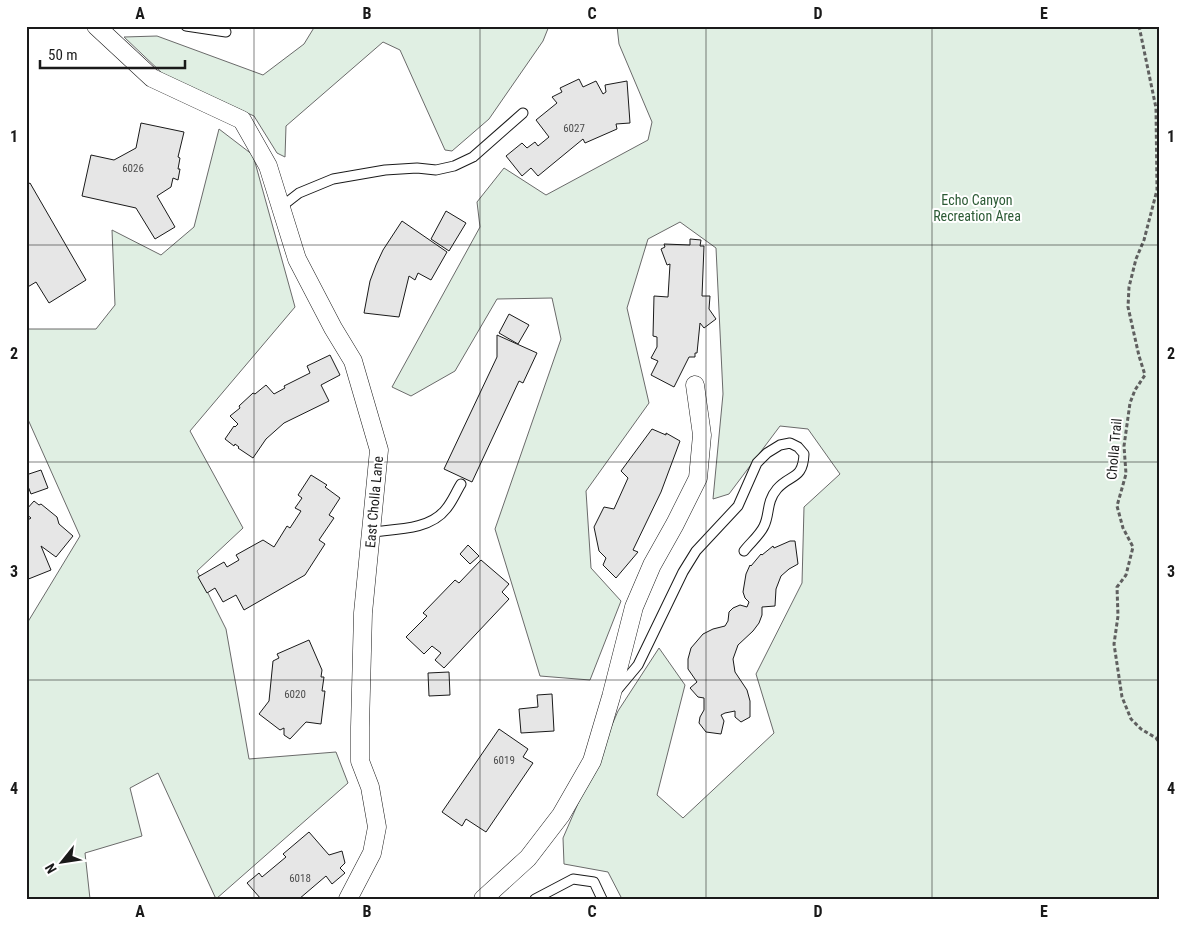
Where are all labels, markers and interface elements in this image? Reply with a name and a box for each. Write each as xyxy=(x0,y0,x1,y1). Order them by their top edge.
text: A xyxy=(135,4,145,23)
text: B xyxy=(363,4,372,23)
text: C xyxy=(587,4,597,23)
text: D xyxy=(813,4,823,23)
text: E xyxy=(1040,4,1048,23)
scale bar xyxy=(40,38,185,70)
text: 50 m xyxy=(48,46,78,64)
house number: 6027 xyxy=(563,122,585,135)
text: 1 xyxy=(10,127,18,146)
text: 1 xyxy=(1167,127,1175,146)
house number: 6026 xyxy=(122,162,144,175)
park label: Echo Canyon Recreation Area xyxy=(933,192,1021,224)
text: 2 xyxy=(10,344,18,363)
text: 2 xyxy=(1167,344,1175,363)
street label: Cholla Trail xyxy=(1103,418,1125,480)
street label: East Cholla Lane xyxy=(362,455,386,549)
text: 3 xyxy=(10,562,18,581)
text: 3 xyxy=(1167,562,1175,581)
house number: 6020 xyxy=(284,688,306,701)
house number: 6019 xyxy=(493,754,515,767)
text: 4 xyxy=(10,779,18,798)
text: 4 xyxy=(1167,779,1175,798)
north arrow xyxy=(38,838,88,888)
text: N xyxy=(42,861,60,876)
house number: 6018 xyxy=(289,872,311,885)
text: A xyxy=(135,902,145,921)
text: B xyxy=(363,902,372,921)
text: C xyxy=(587,902,597,921)
text: D xyxy=(813,902,823,921)
text: E xyxy=(1040,902,1048,921)

